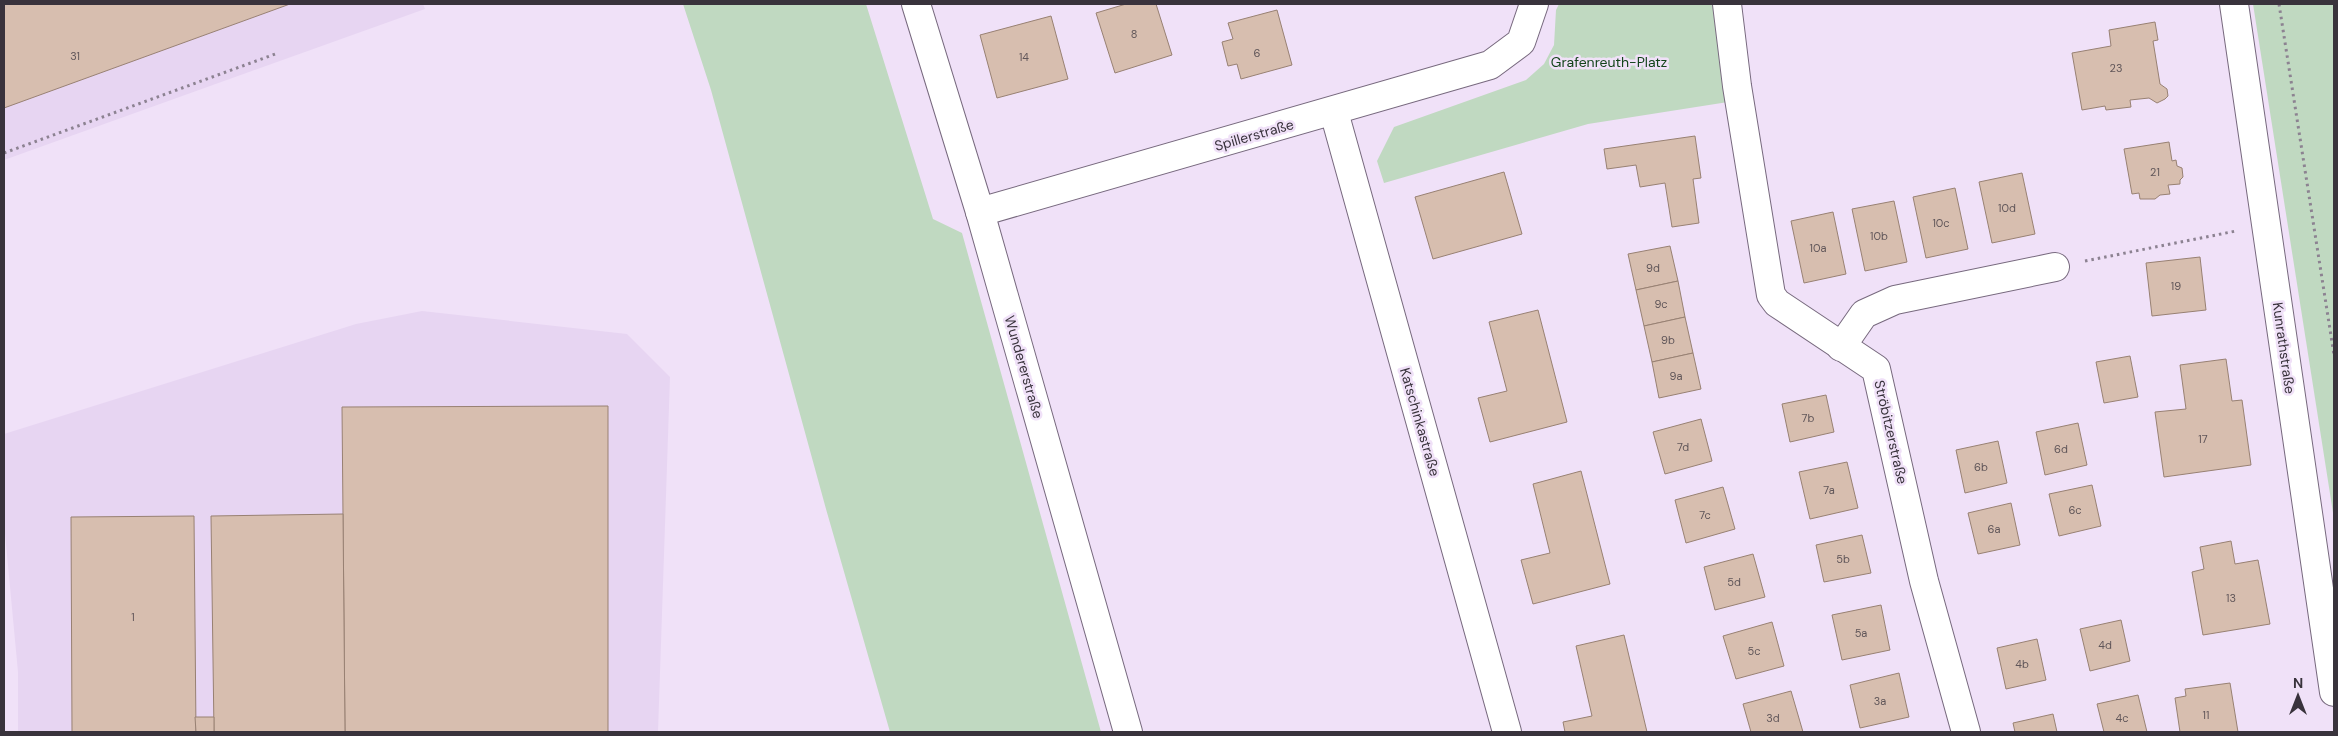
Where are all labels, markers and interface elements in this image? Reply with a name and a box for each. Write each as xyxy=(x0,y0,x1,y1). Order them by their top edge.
house number: 8 xyxy=(1131,27,1137,41)
house number: 6 xyxy=(1254,46,1261,60)
house number: 31 xyxy=(70,49,80,63)
house number: 14 xyxy=(1019,50,1029,64)
park label: Grafenreuth-Platz xyxy=(1551,53,1667,71)
house number: 23 xyxy=(2110,61,2122,75)
street label: Spillerstraße xyxy=(1212,115,1296,155)
house number: 21 xyxy=(2150,165,2160,179)
house number: 10d xyxy=(1998,201,2016,215)
house number: 10c xyxy=(1932,216,1950,230)
house number: 10b xyxy=(1870,229,1888,243)
house number: 10a xyxy=(1810,241,1826,255)
house number: 9d xyxy=(1646,261,1660,275)
house number: 19 xyxy=(2171,279,2181,293)
house number: 9c xyxy=(1654,297,1668,311)
street label: Kunrathstraße xyxy=(2269,301,2299,395)
street label: Wundererstraße xyxy=(1001,313,1047,421)
house number: 9b xyxy=(1661,333,1675,347)
street label: Katschinkastraße xyxy=(1396,366,1444,478)
house number: 9a xyxy=(1670,369,1682,383)
street label: Ströbitzerstraße xyxy=(1870,378,1912,486)
house number: 7b xyxy=(1802,411,1814,425)
house number: 17 xyxy=(2198,432,2208,446)
house number: 7d xyxy=(1677,440,1689,454)
house number: 6d xyxy=(2054,442,2068,456)
house number: 6b xyxy=(1974,460,1988,474)
house number: 7a xyxy=(1823,483,1835,497)
house number: 6c xyxy=(2068,503,2082,517)
house number: 7c xyxy=(1699,508,1711,522)
house number: 6a xyxy=(1988,522,2000,536)
house number: 5b xyxy=(1836,552,1850,566)
house number: 5d xyxy=(1727,575,1741,589)
house number: 13 xyxy=(2226,591,2236,605)
house number: 1 xyxy=(131,610,135,624)
house number: 5a xyxy=(1855,626,1867,640)
house number: 4d xyxy=(2098,638,2112,652)
house number: 5c xyxy=(1747,644,1761,658)
house number: 4b xyxy=(2015,657,2029,671)
north arrow xyxy=(2273,671,2323,721)
text: N xyxy=(2293,674,2303,692)
house number: 3a xyxy=(1874,694,1886,708)
house number: 11 xyxy=(2203,708,2209,722)
house number: 3d xyxy=(1766,711,1780,725)
house number: 4c xyxy=(2116,711,2128,725)

